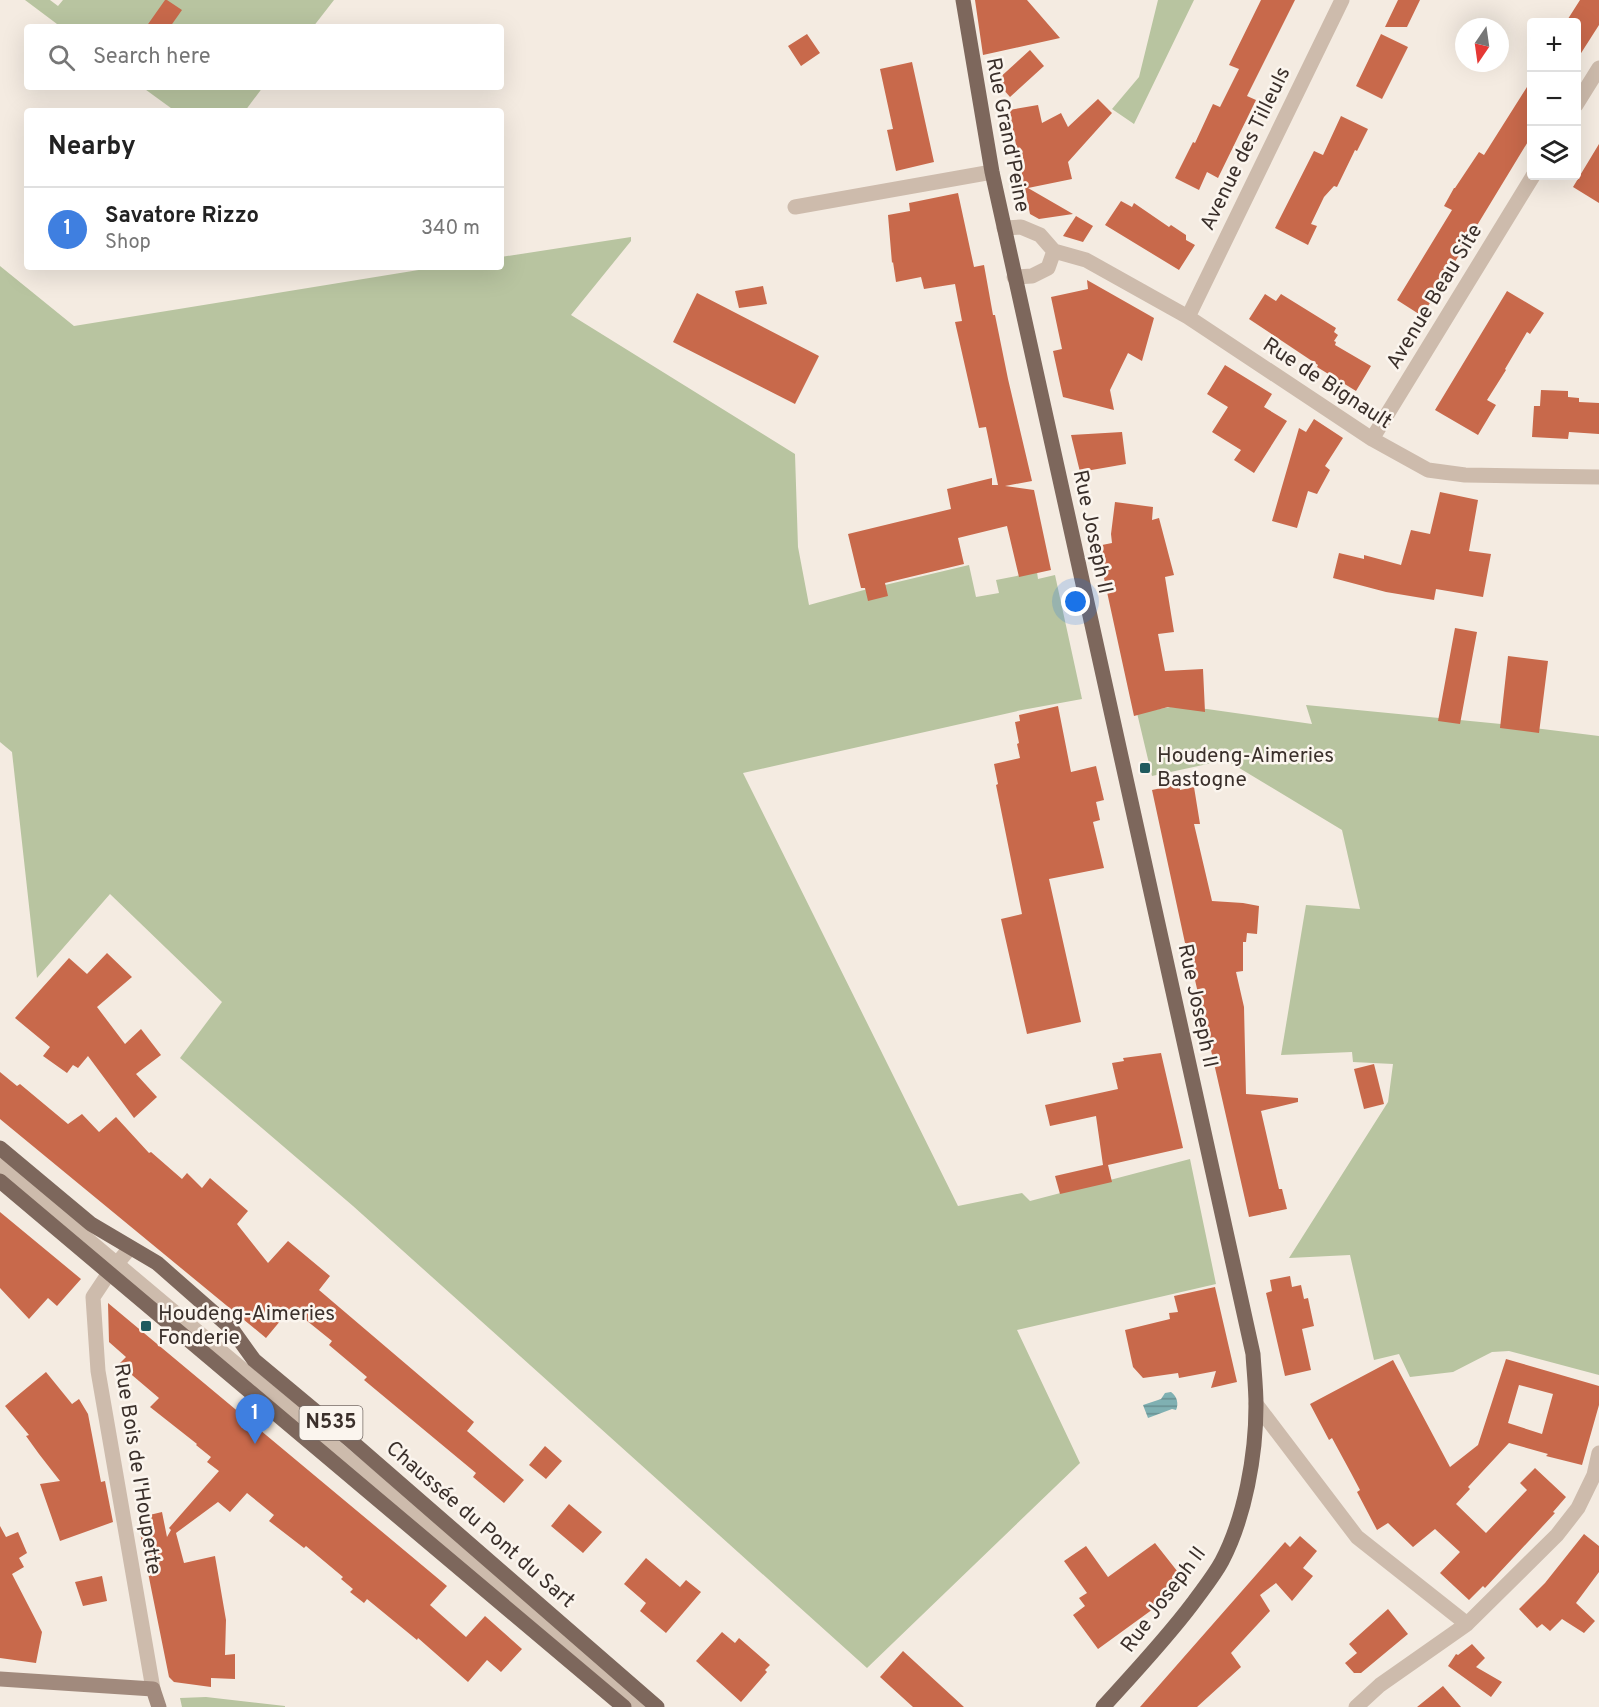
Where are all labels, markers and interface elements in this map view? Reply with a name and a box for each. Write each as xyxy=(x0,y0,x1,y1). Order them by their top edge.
north arrow xyxy=(1455,18,1509,72)
map controls xyxy=(1527,18,1581,180)
button: + xyxy=(1527,18,1581,72)
search box xyxy=(24,24,504,90)
icon: search xyxy=(45,41,78,74)
text: Search here xyxy=(93,44,211,71)
street label: Rue Grand'Peine xyxy=(979,55,1035,215)
street label: Avenue des Tilleuls xyxy=(1195,63,1297,235)
button: − xyxy=(1527,72,1581,126)
button: layers xyxy=(1527,126,1581,180)
text: Nearby xyxy=(48,131,136,164)
text: Savatore Rizzo xyxy=(105,203,259,230)
text: 1 xyxy=(64,216,72,242)
text: 340 m xyxy=(421,216,480,242)
street label: Avenue Beau Site xyxy=(1381,219,1489,375)
text: Shop xyxy=(105,230,151,256)
street label: Rue de Bignault xyxy=(1257,332,1397,436)
street label: Rue Joseph II xyxy=(1066,467,1118,597)
your location xyxy=(1061,587,1090,616)
place label: Houdeng-Aimeries Bastogne xyxy=(1157,743,1334,794)
marker: Houdeng-Aimeries Bastogne xyxy=(1138,761,1152,775)
street label: Rue Joseph II xyxy=(1171,941,1223,1071)
place label: Houdeng-Aimeries Fonderie xyxy=(158,1301,335,1352)
marker: Houdeng-Aimeries Fonderie xyxy=(139,1319,153,1333)
street label: Rue Bois de l'Houpette xyxy=(107,1361,167,1577)
pin: 1 xyxy=(236,1394,274,1444)
road number: N535 xyxy=(300,1406,362,1440)
street label: Chaussée du Pont du Sart xyxy=(380,1435,580,1615)
street label: Rue Joseph II xyxy=(1115,1541,1213,1659)

